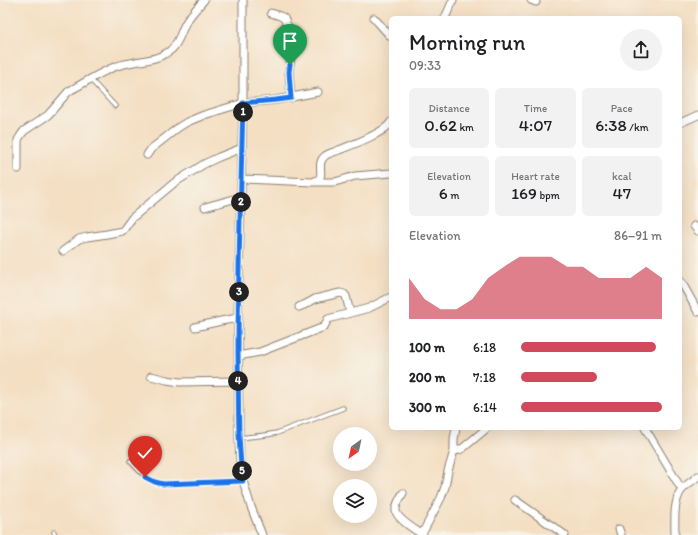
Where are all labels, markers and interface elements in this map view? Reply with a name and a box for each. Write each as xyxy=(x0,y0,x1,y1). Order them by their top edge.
pin xyxy=(273,24,307,65)
text: Morning run xyxy=(409,29,525,56)
button: share xyxy=(620,29,662,71)
icon: arrive xyxy=(279,30,301,52)
text: 09:33 xyxy=(409,58,441,73)
pin: 1 xyxy=(233,102,253,122)
text: Distance xyxy=(429,102,470,115)
text: Time xyxy=(524,102,547,115)
text: Pace xyxy=(611,102,633,115)
text: 1 xyxy=(240,105,246,118)
text: 0.62 xyxy=(424,115,457,135)
text: 4:07 xyxy=(519,115,552,135)
text: 6:38 xyxy=(595,115,627,135)
text: km xyxy=(457,121,474,134)
text: /km xyxy=(627,121,649,134)
text: Elevation xyxy=(427,170,471,183)
text: Heart rate xyxy=(511,170,560,183)
text: kcal xyxy=(612,170,632,183)
text: 6 xyxy=(439,183,448,203)
text: 169 xyxy=(511,183,537,203)
text: 47 xyxy=(613,183,631,203)
text: m xyxy=(448,189,460,202)
text: bpm xyxy=(537,189,560,202)
pin: 2 xyxy=(231,192,251,212)
text: 2 xyxy=(238,195,244,208)
text: Elevation xyxy=(409,228,461,243)
text: 86–91 m xyxy=(614,228,662,243)
pin: 3 xyxy=(229,282,249,302)
text: 3 xyxy=(236,285,242,298)
text: 100 m xyxy=(409,340,445,355)
text: 6:18 xyxy=(473,340,496,355)
text: 200 m xyxy=(409,370,446,385)
text: 7:18 xyxy=(473,370,496,385)
pin: 4 xyxy=(228,371,248,391)
text: 4 xyxy=(235,374,241,387)
text: 300 m xyxy=(409,400,446,415)
text: 6:14 xyxy=(473,400,497,415)
north arrow xyxy=(333,427,377,471)
map controls xyxy=(333,427,377,523)
pin xyxy=(128,436,162,477)
icon: check xyxy=(134,442,156,464)
pin: 5 xyxy=(232,461,252,481)
text: 5 xyxy=(239,464,245,477)
button: layers xyxy=(333,479,377,523)

